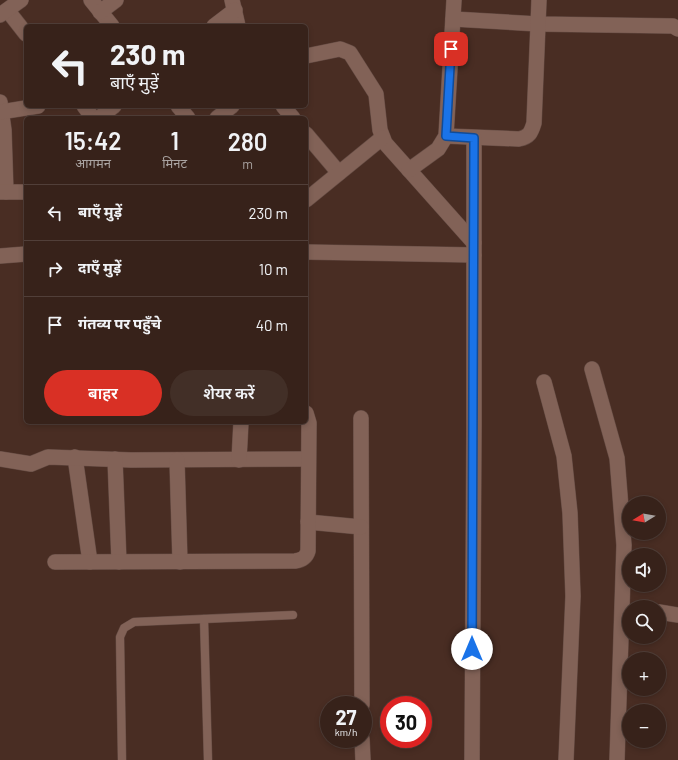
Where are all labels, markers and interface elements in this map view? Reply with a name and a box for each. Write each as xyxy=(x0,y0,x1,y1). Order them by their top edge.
pin xyxy=(434,32,468,66)
text: 230 m xyxy=(110,37,185,71)
icon: arrive xyxy=(440,38,462,60)
icon: left xyxy=(44,40,96,92)
text: बाएँ मुड़ें xyxy=(110,71,159,93)
text: 15:42 xyxy=(65,126,122,155)
text: 1 xyxy=(170,126,179,155)
text: 280 xyxy=(228,127,267,156)
text: आगमन xyxy=(75,155,111,171)
text: मिनट xyxy=(162,155,187,171)
text: m xyxy=(242,156,253,172)
icon: left xyxy=(44,202,66,224)
text: बाएँ मुड़ें xyxy=(78,202,122,220)
text: 230 m xyxy=(248,204,288,222)
icon: right xyxy=(44,258,66,280)
text: दाएँ मुड़ें xyxy=(78,258,121,276)
text: 10 m xyxy=(259,260,288,278)
icon: arrive xyxy=(44,314,66,336)
text: गंतव्य पर पहुँचे xyxy=(78,314,161,332)
text: 40 m xyxy=(256,316,288,334)
button: बाहर xyxy=(44,370,162,416)
button: शेयर करें xyxy=(170,370,288,416)
north arrow xyxy=(622,496,666,540)
map controls xyxy=(622,496,666,748)
button: sound xyxy=(622,548,666,592)
button: search xyxy=(622,600,666,644)
position arrow xyxy=(451,628,493,670)
button: + xyxy=(622,652,666,696)
speed limit sign: 30 xyxy=(380,696,432,748)
button: − xyxy=(622,704,666,748)
text: 27 xyxy=(335,705,357,729)
text: km/h xyxy=(335,726,357,738)

